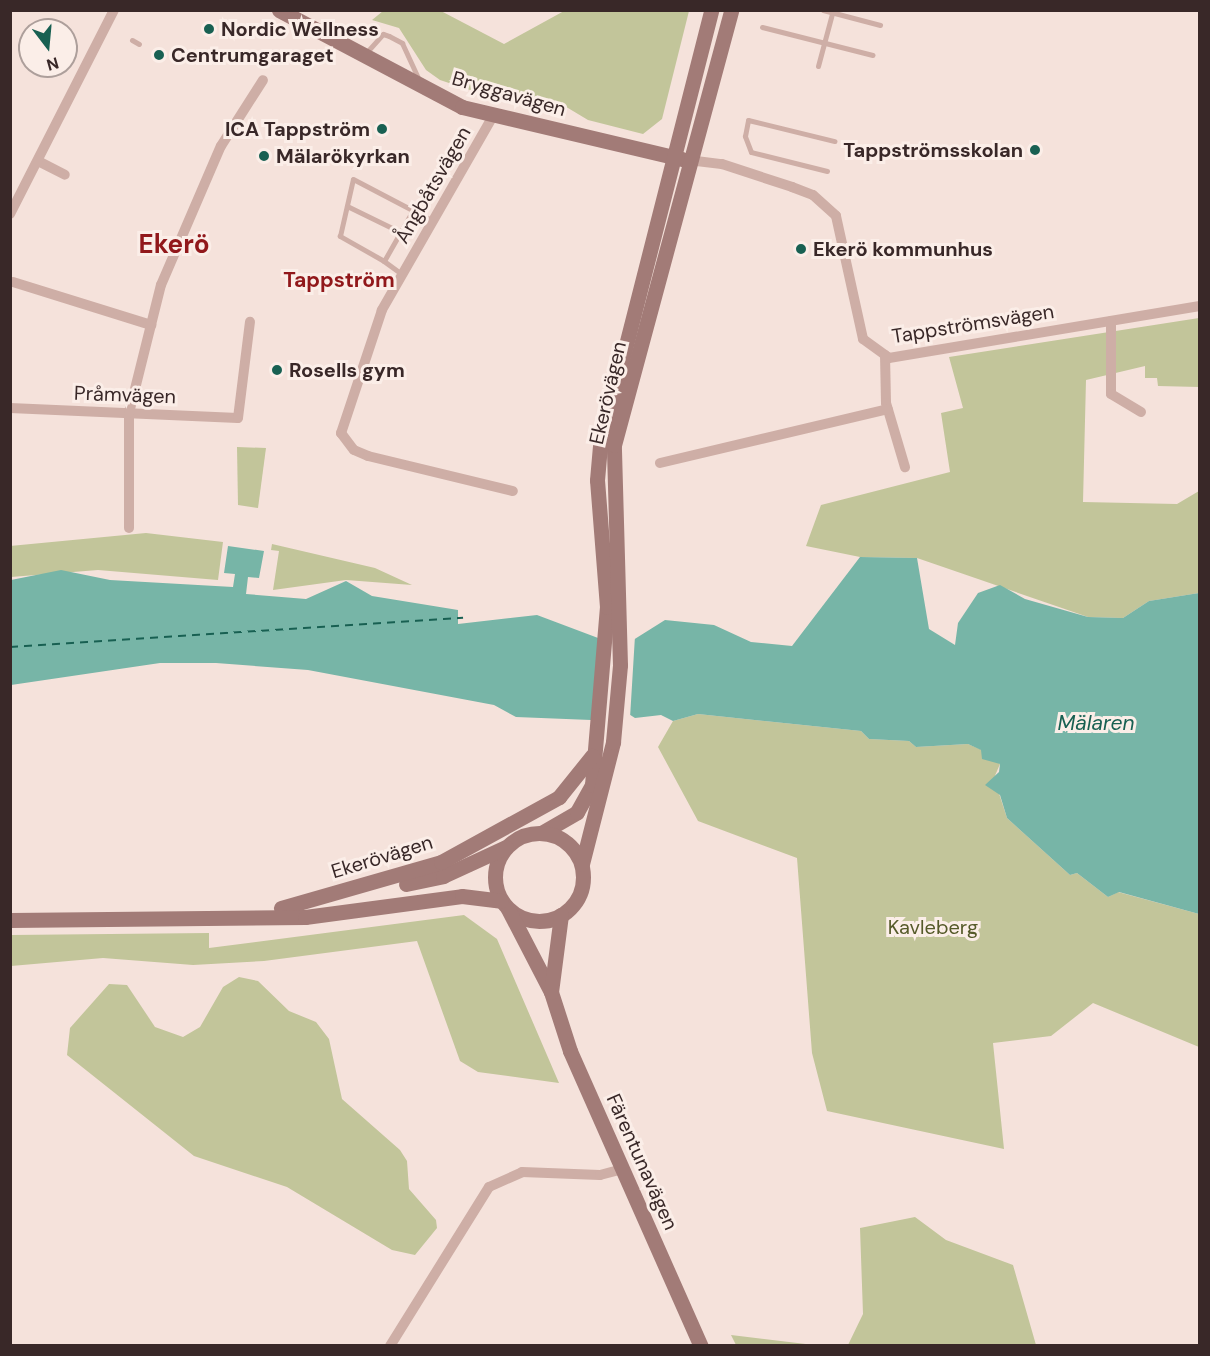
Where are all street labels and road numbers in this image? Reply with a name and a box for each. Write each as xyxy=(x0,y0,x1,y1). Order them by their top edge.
street label: Bryggavägen xyxy=(449,66,569,122)
street label: Ångbåtsvägen xyxy=(390,122,476,248)
street label: Tappströmsvägen xyxy=(890,299,1056,349)
street label: Ekerövägen xyxy=(585,339,631,447)
street label: Pråmvägen xyxy=(74,381,176,409)
street label: Ekerövägen xyxy=(328,830,436,884)
street label: Färentunavägen xyxy=(601,1090,683,1234)

